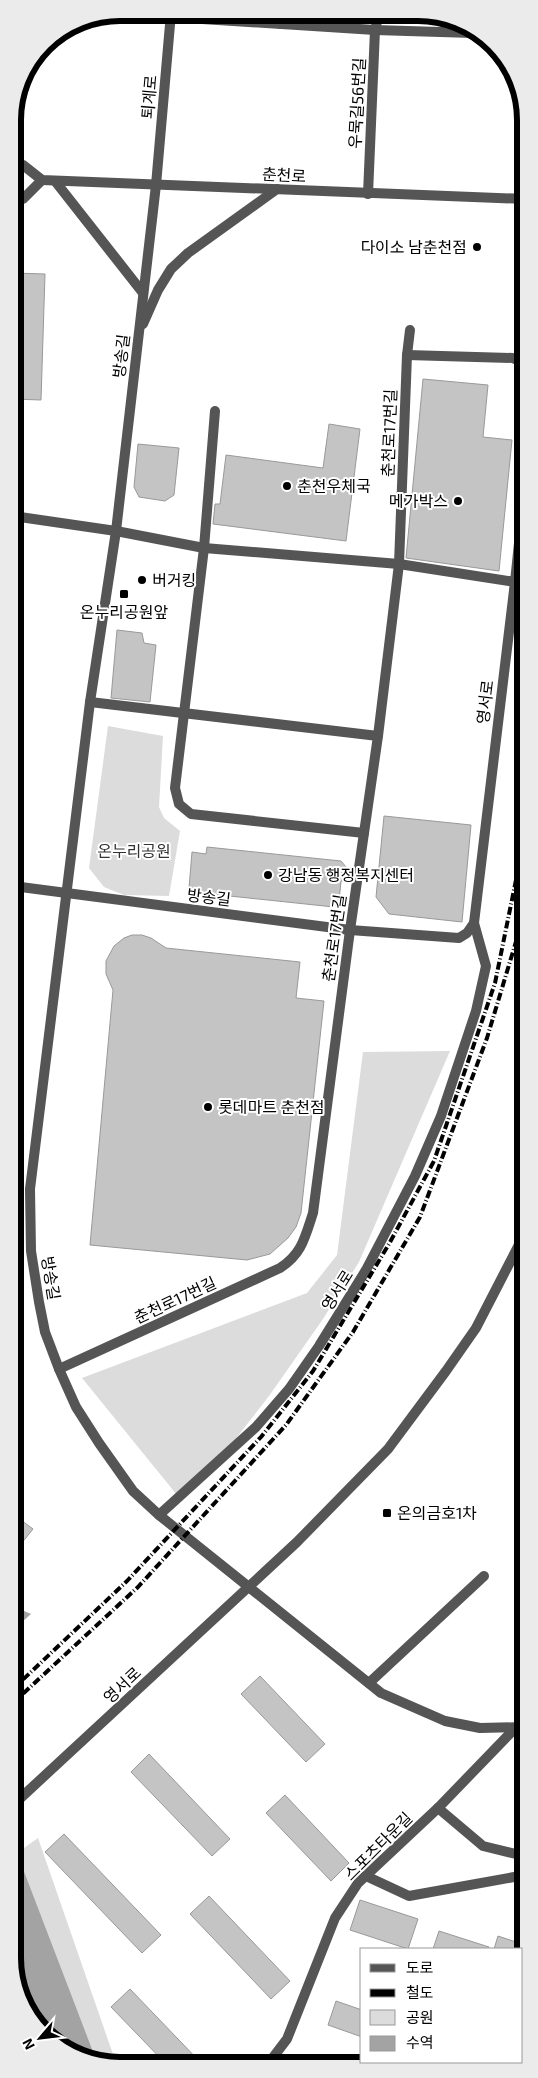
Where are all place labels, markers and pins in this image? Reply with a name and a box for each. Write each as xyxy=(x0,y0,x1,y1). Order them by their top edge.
place label: 다이소 남춘천점 xyxy=(360,237,467,256)
marker: 다이소 남춘천점 xyxy=(471,241,483,253)
place label: 춘천우체국 xyxy=(297,476,371,495)
marker: 춘천우체국 xyxy=(281,480,293,492)
place label: 메가박스 xyxy=(389,491,448,510)
marker: 메가박스 xyxy=(452,495,464,507)
place label: 버거킹 xyxy=(152,570,196,589)
marker: 버거킹 xyxy=(136,574,148,586)
marker: 온누리공원앞 xyxy=(118,588,130,600)
place label: 온누리공원앞 xyxy=(80,602,168,621)
place label: 강남동 행정복지센터 xyxy=(278,865,414,884)
marker: 강남동 행정복지센터 xyxy=(262,869,274,881)
place label: 롯데마트 춘천점 xyxy=(218,1097,325,1116)
marker: 롯데마트 춘천점 xyxy=(202,1101,214,1113)
place label: 온의금호1차 xyxy=(397,1503,477,1522)
marker: 온의금호1차 xyxy=(381,1507,393,1519)

